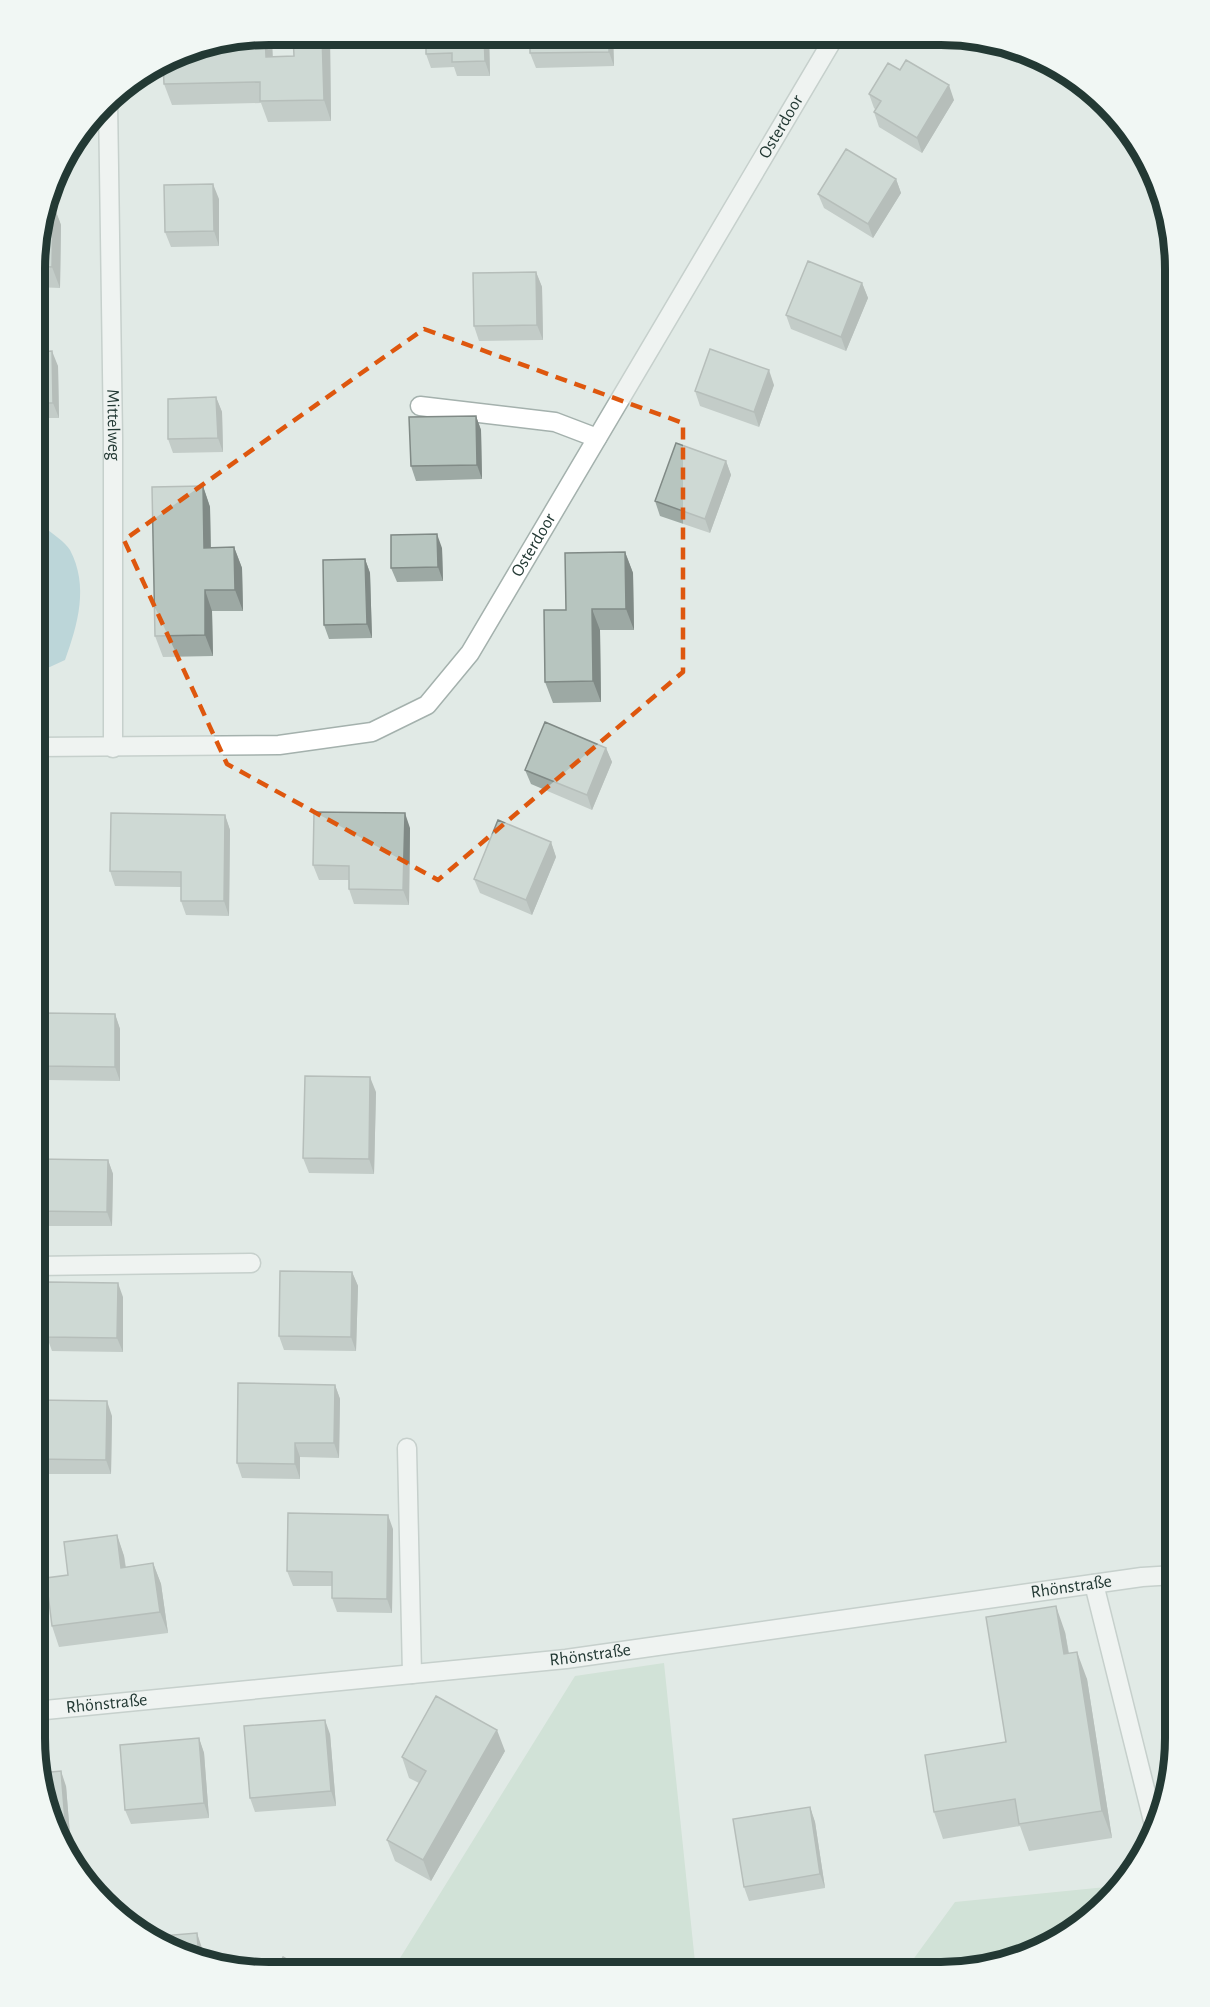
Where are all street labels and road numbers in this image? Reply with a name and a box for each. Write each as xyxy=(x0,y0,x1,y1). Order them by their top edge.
street label: Osterdoor xyxy=(756,92,807,162)
street label: Mittelweg xyxy=(103,389,122,461)
street label: Osterdoor xyxy=(508,510,560,580)
street label: Rhönstraße xyxy=(1030,1572,1113,1602)
street label: Rhönstraße xyxy=(549,1641,632,1670)
street label: Rhönstraße xyxy=(65,1691,148,1717)

